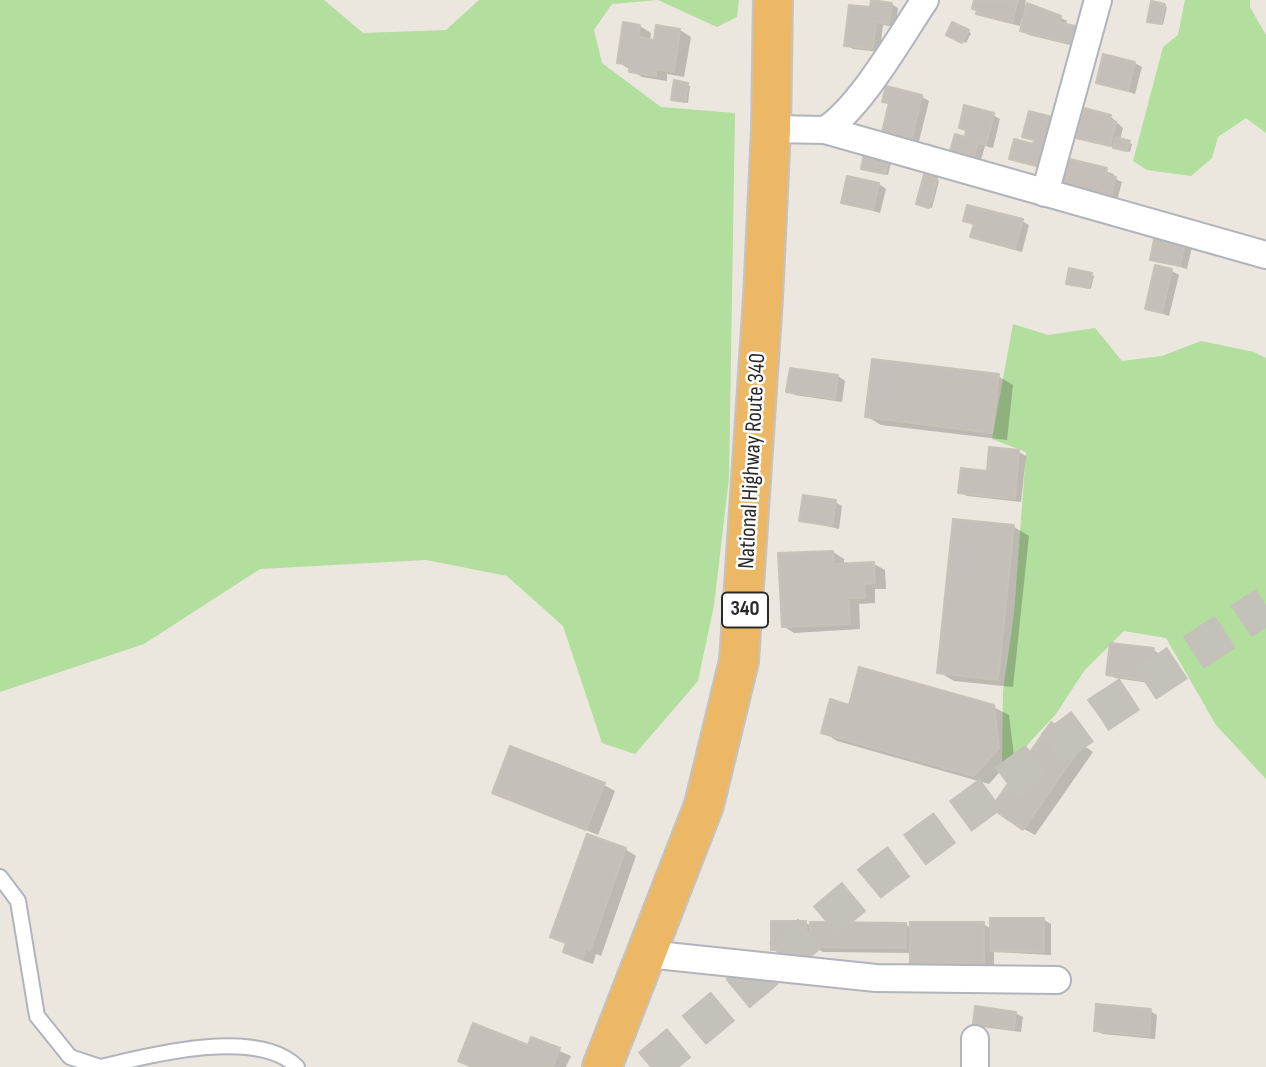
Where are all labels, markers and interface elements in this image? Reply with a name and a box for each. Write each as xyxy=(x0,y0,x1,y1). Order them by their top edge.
street label: National Highway Route 340 xyxy=(734,353,772,569)
road number: 340 xyxy=(722,592,768,628)

